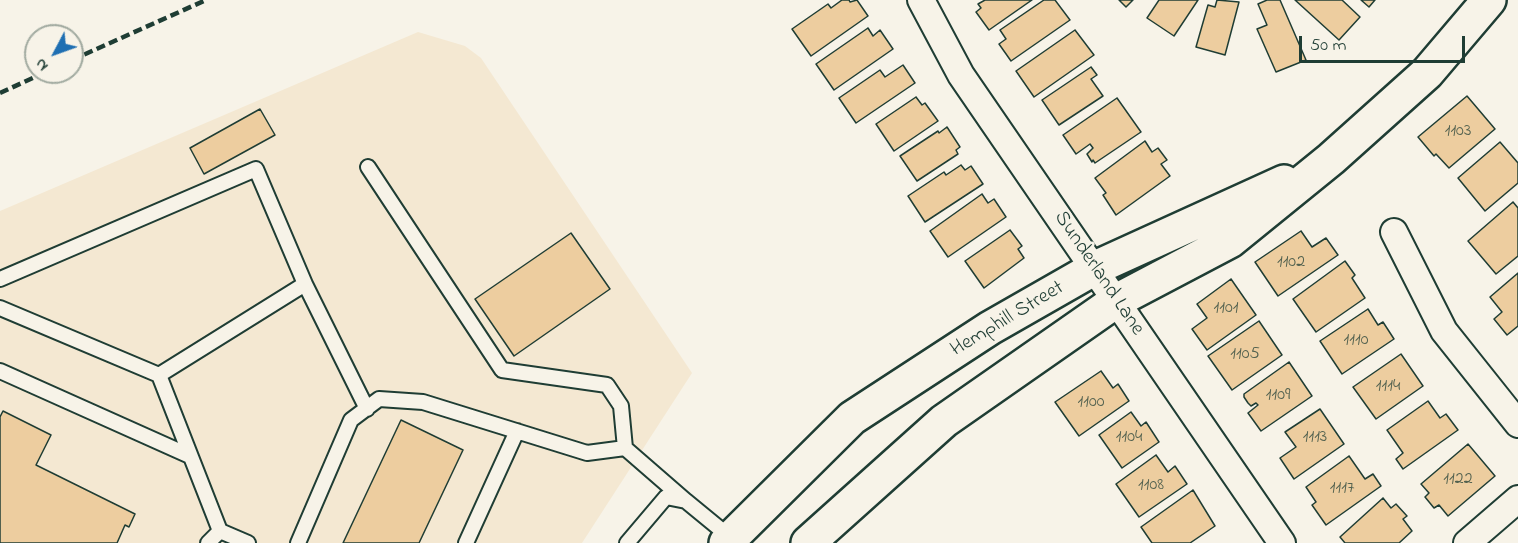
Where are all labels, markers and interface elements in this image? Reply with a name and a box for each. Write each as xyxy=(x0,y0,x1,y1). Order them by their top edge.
north arrow xyxy=(24,24,84,84)
scale bar xyxy=(1302,24,1468,62)
text: 50 m xyxy=(1310,33,1347,59)
text: N xyxy=(29,53,55,76)
house number: 1103 xyxy=(1445,121,1471,143)
street label: Sunderland Lane xyxy=(1047,207,1149,341)
house number: 1102 xyxy=(1277,252,1305,274)
street label: Hemphill Street xyxy=(947,276,1069,364)
house number: 1101 xyxy=(1214,298,1238,320)
house number: 1110 xyxy=(1344,330,1368,352)
house number: 1105 xyxy=(1230,344,1260,366)
house number: 1114 xyxy=(1376,376,1400,398)
house number: 1109 xyxy=(1266,385,1290,407)
house number: 1100 xyxy=(1078,392,1104,414)
house number: 1104 xyxy=(1116,427,1142,449)
house number: 1113 xyxy=(1303,427,1327,449)
house number: 1122 xyxy=(1443,469,1473,491)
house number: 1108 xyxy=(1138,475,1164,497)
house number: 1117 xyxy=(1330,478,1354,500)

